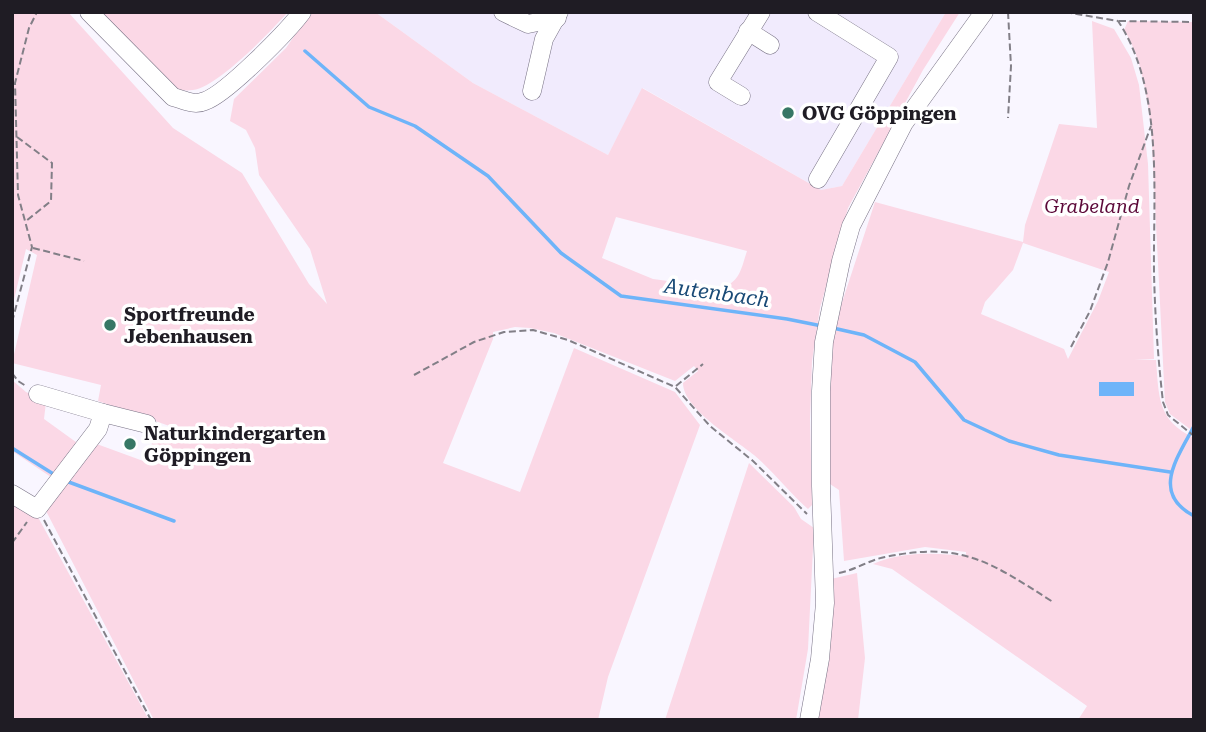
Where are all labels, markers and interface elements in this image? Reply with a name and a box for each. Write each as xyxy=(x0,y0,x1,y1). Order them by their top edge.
place label: OVG Göppingen xyxy=(802,102,957,125)
marker: OVG Göppingen xyxy=(780,105,796,121)
park label: Grabeland xyxy=(1044,195,1140,218)
water label: Autenbach xyxy=(661,273,772,312)
place label: Sportfreunde Jebenhausen xyxy=(124,303,255,348)
marker: Sportfreunde Jebenhausen xyxy=(102,317,118,333)
place label: Naturkindergarten Göppingen xyxy=(144,422,326,467)
marker: Naturkindergarten Göppingen xyxy=(122,436,138,452)

